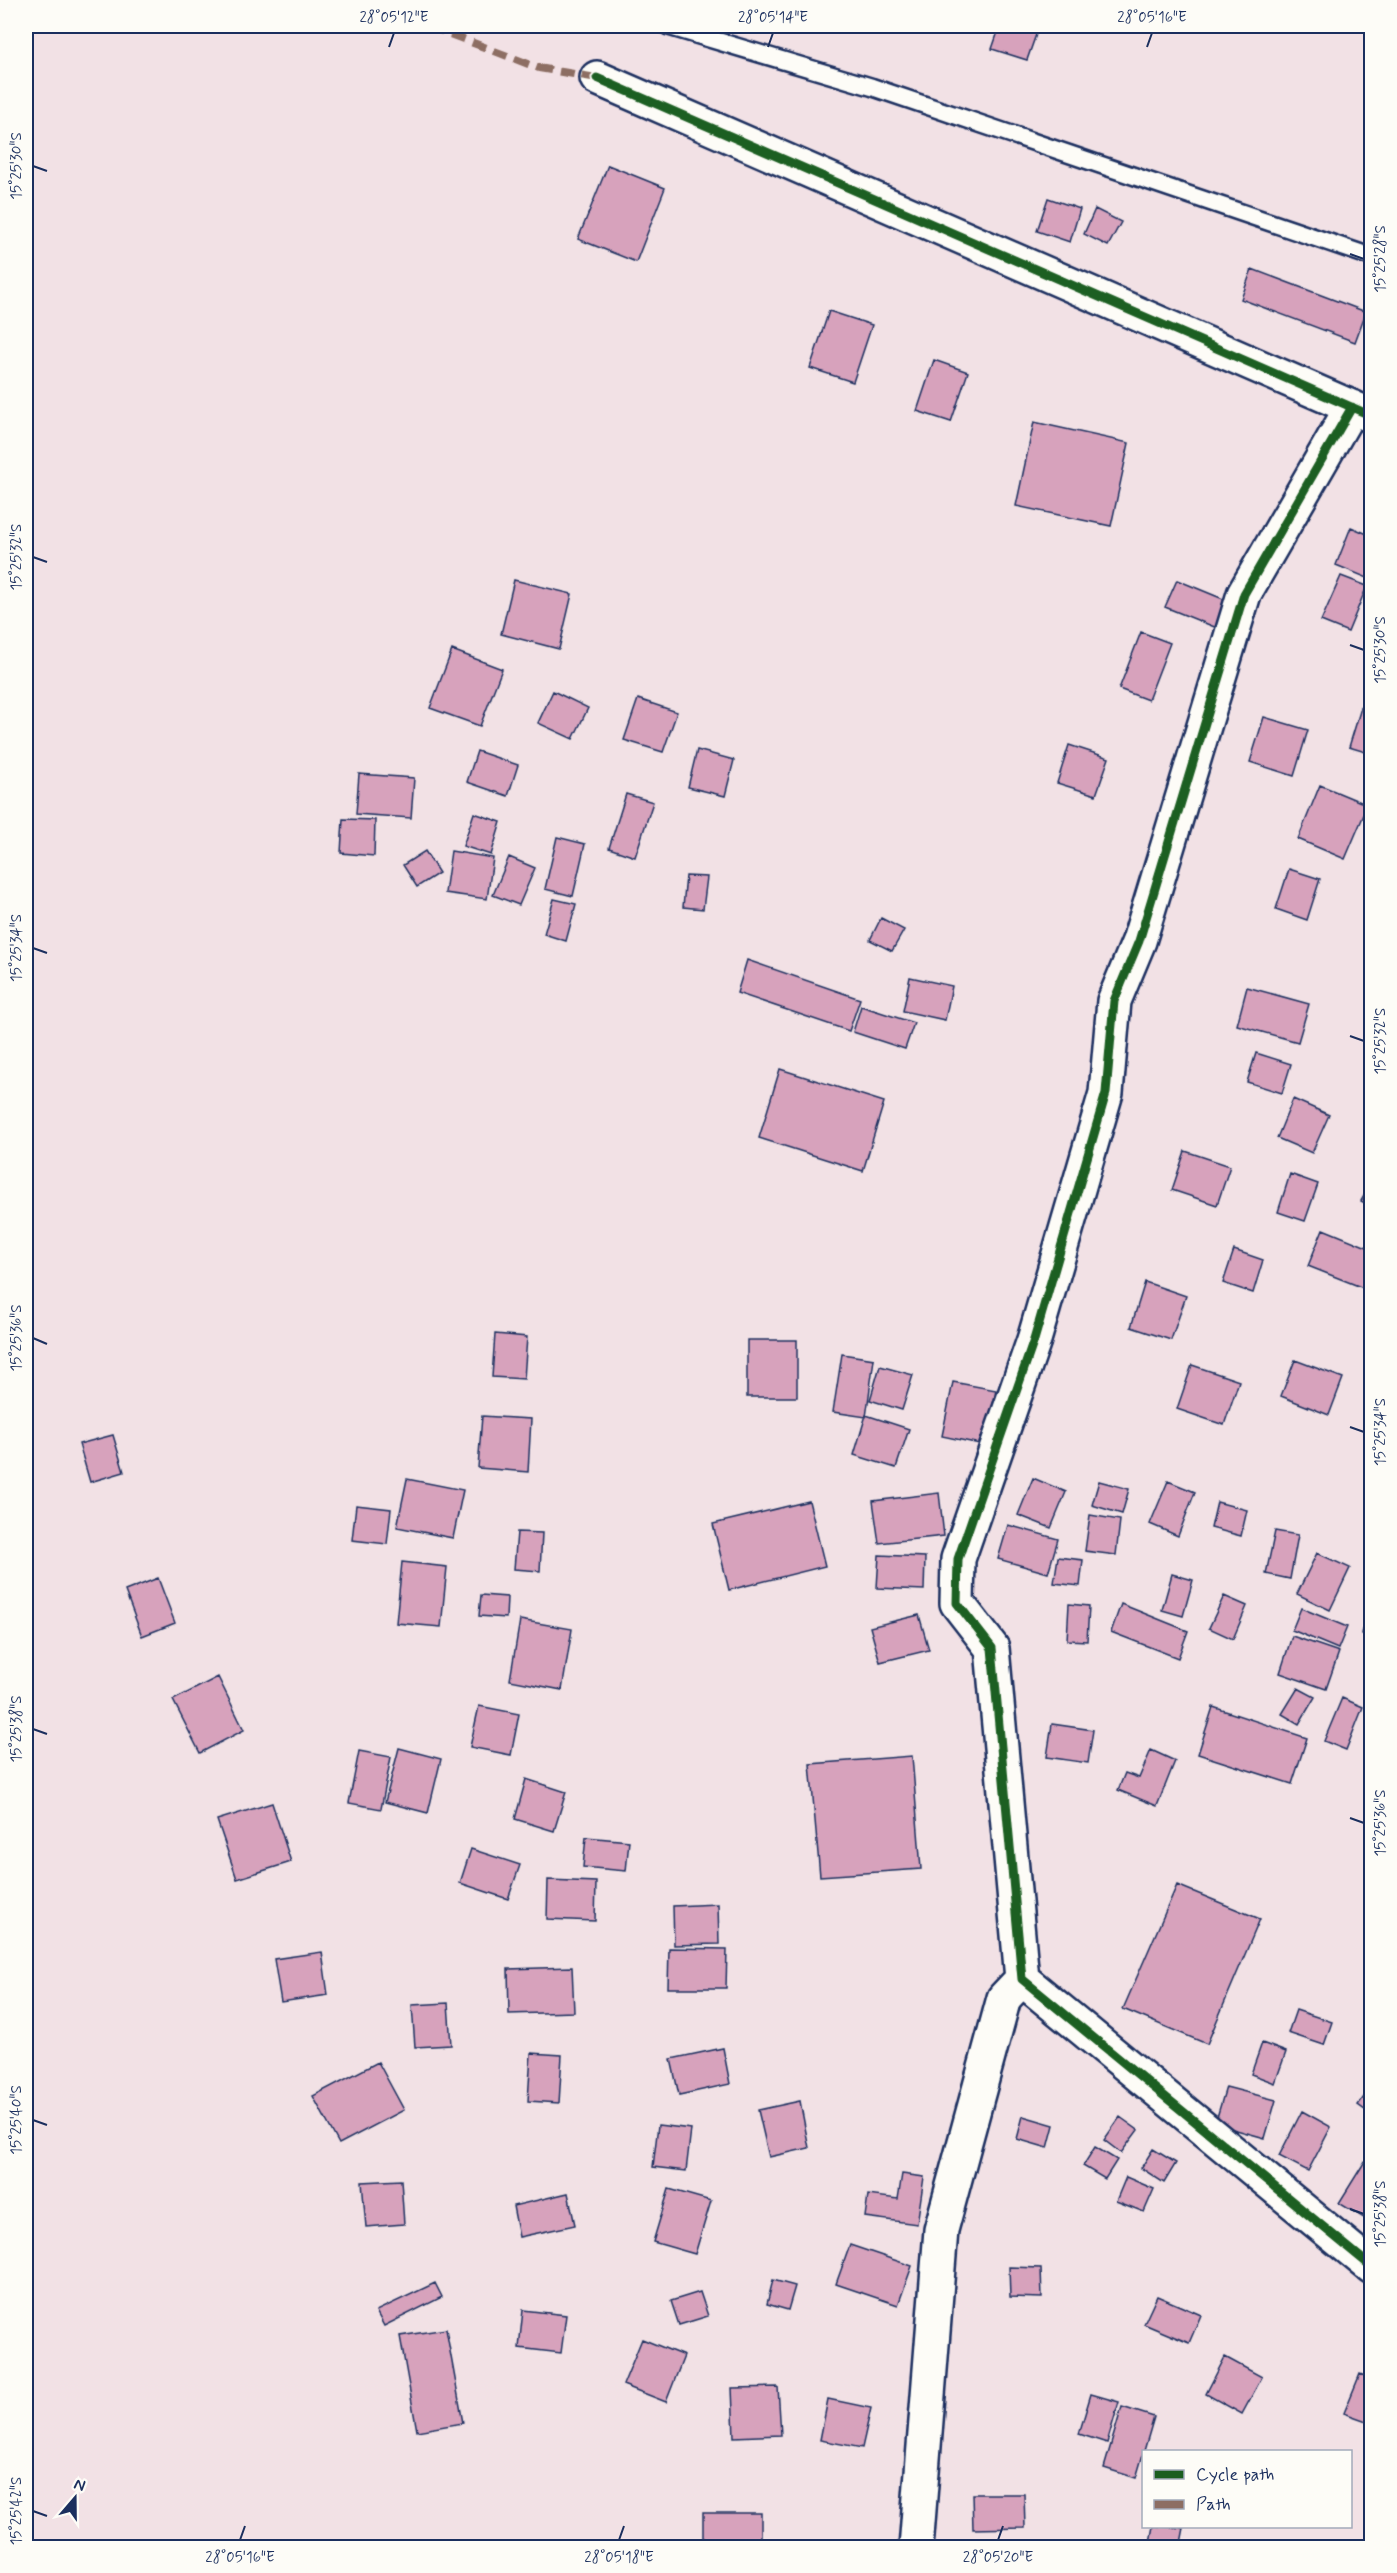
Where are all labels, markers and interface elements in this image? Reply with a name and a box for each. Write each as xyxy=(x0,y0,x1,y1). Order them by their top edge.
text: 28°05'12"E xyxy=(359,8,429,28)
text: 28°05'14"E xyxy=(738,8,808,28)
text: 28°05'16"E xyxy=(1117,8,1187,28)
text: 15°25'30"S xyxy=(7,132,27,200)
text: 15°25'28"S xyxy=(1371,225,1391,293)
text: 15°25'32"S xyxy=(7,524,27,590)
text: 15°25'30"S xyxy=(1371,616,1391,684)
text: 15°25'34"S xyxy=(7,914,27,982)
text: 15°25'32"S xyxy=(1371,1008,1391,1074)
text: 15°25'36"S xyxy=(7,1304,27,1372)
text: 15°25'34"S xyxy=(1371,1398,1391,1466)
text: 15°25'38"S xyxy=(7,1695,27,1763)
text: 15°25'36"S xyxy=(1371,1789,1391,1857)
text: 15°25'40"S xyxy=(7,2085,27,2155)
text: 15°25'38"S xyxy=(1371,2180,1391,2248)
legend xyxy=(1142,2450,1352,2528)
text: Cycle path xyxy=(1196,2463,1274,2487)
north arrow xyxy=(45,2468,105,2528)
text: N xyxy=(71,2474,88,2497)
text: 15°25'42"S xyxy=(7,2477,27,2545)
text: Path xyxy=(1196,2493,1231,2517)
text: 28°05'16"E xyxy=(205,2548,275,2568)
text: 28°05'18"E xyxy=(584,2548,654,2568)
text: 28°05'20"E xyxy=(963,2548,1033,2568)

